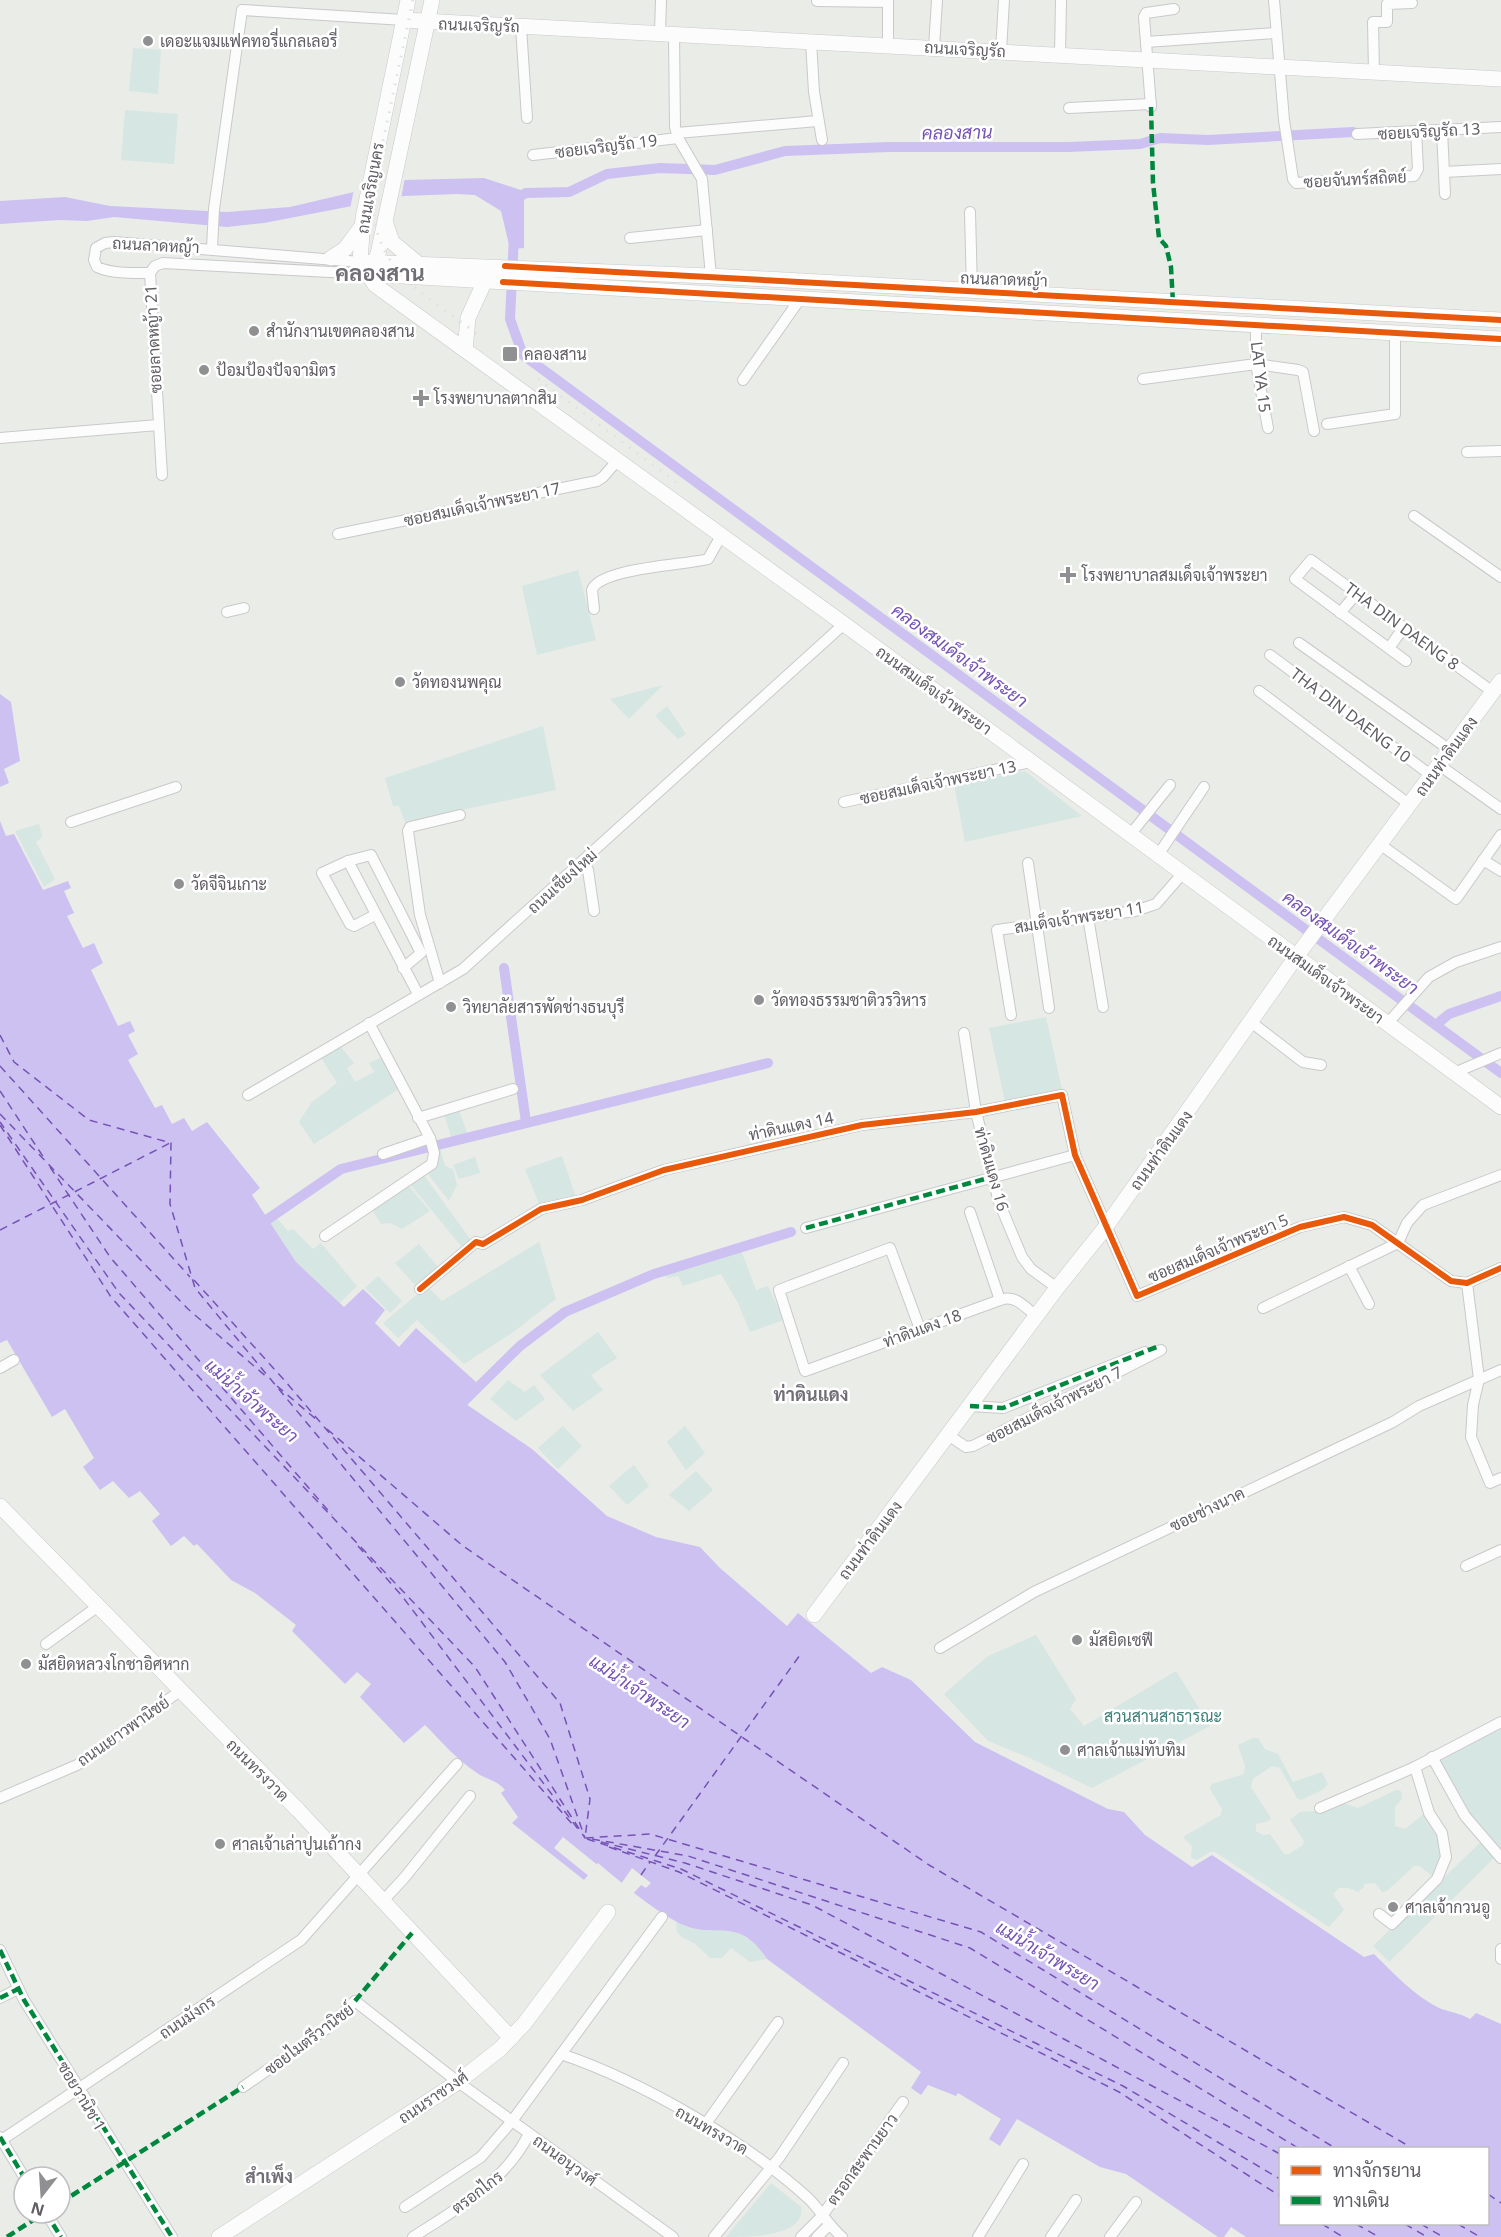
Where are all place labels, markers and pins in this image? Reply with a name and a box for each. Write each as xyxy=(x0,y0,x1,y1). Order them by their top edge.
place label: เดอะแจมแฟคทอรี่แกลเลอรี่ xyxy=(160,27,338,52)
marker: เดอะแจมแฟคทอรี่แกลเลอรี่ xyxy=(141,34,155,48)
place label: สำนักงานเขตคลองสาน xyxy=(266,320,415,342)
marker: สำนักงานเขตคลองสาน xyxy=(247,324,261,338)
place label: คลองสาน xyxy=(524,343,587,365)
marker: คลองสาน xyxy=(501,345,519,363)
place label: ป้อมป้องปัจจามิตร xyxy=(216,359,336,381)
marker: ป้อมป้องปัจจามิตร xyxy=(197,363,211,377)
place label: โรงพยาบาลตากสิน xyxy=(433,387,557,409)
marker: โรงพยาบาลตากสิน xyxy=(412,389,430,407)
place label: โรงพยาบาลสมเด็จเจ้าพระยา xyxy=(1081,562,1268,586)
marker: โรงพยาบาลสมเด็จเจ้าพระยา xyxy=(1059,566,1077,584)
place label: วัดทองนพคุณ xyxy=(412,671,502,694)
marker: วัดทองนพคุณ xyxy=(393,675,407,689)
place label: วัดจีจินเกาะ xyxy=(191,873,267,895)
marker: วัดจีจินเกาะ xyxy=(172,877,186,891)
place label: วัดทองธรรมชาติวรวิหาร xyxy=(771,989,927,1011)
marker: วัดทองธรรมชาติวรวิหาร xyxy=(752,993,766,1007)
place label: วิทยาลัยสารพัดช่างธนบุรี xyxy=(462,996,625,1019)
marker: วิทยาลัยสารพัดช่างธนบุรี xyxy=(444,1000,458,1014)
place label: มัสยิดเซฟี xyxy=(1089,1629,1153,1651)
marker: มัสยิดเซฟี xyxy=(1070,1633,1084,1647)
place label: มัสยิดหลวงโกชาอิศหาก xyxy=(38,1653,190,1675)
marker: มัสยิดหลวงโกชาอิศหาก xyxy=(19,1657,33,1671)
place label: ศาลเจ้าแม่ทับทิม xyxy=(1077,1739,1186,1761)
marker: ศาลเจ้าแม่ทับทิม xyxy=(1058,1743,1072,1757)
place label: ศาลเจ้าเล่าปูนเถ้ากง xyxy=(232,1833,361,1856)
marker: ศาลเจ้าเล่าปูนเถ้ากง xyxy=(213,1837,227,1851)
place label: ศาลเจ้ากวนอู xyxy=(1405,1896,1490,1919)
marker: ศาลเจ้ากวนอู xyxy=(1386,1900,1400,1914)

